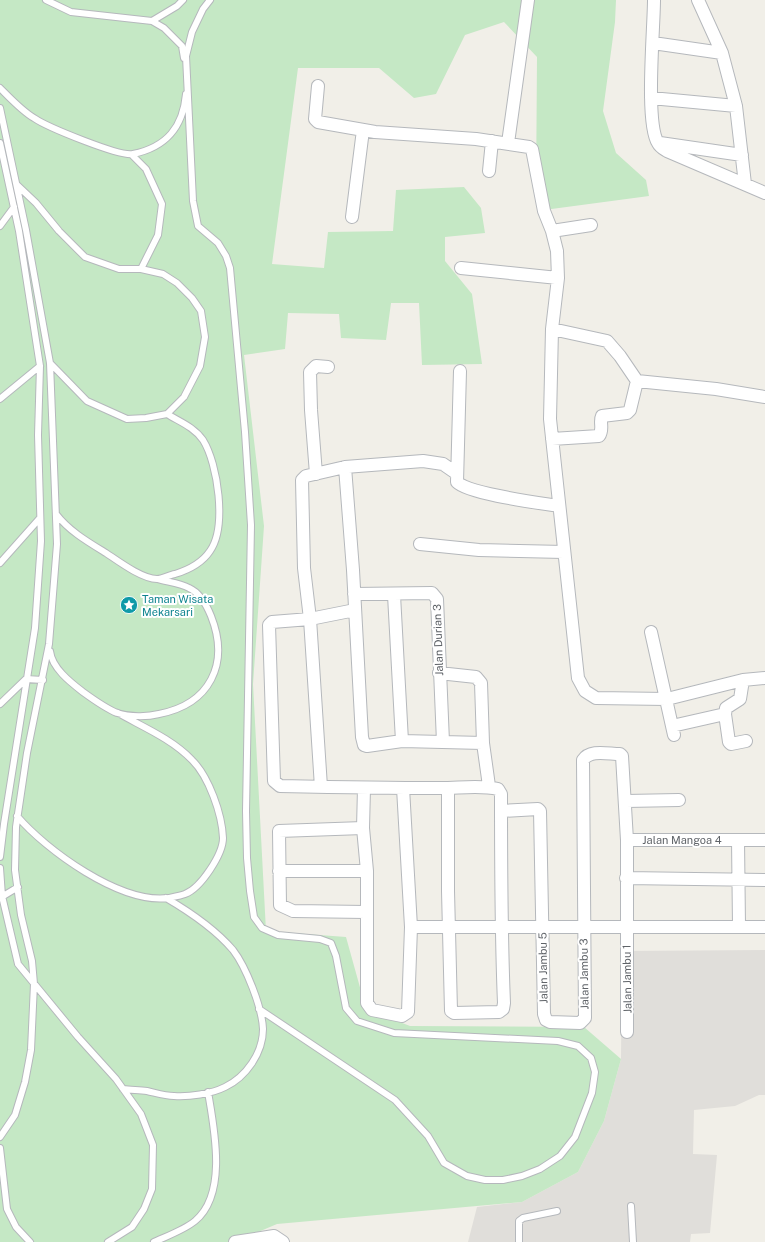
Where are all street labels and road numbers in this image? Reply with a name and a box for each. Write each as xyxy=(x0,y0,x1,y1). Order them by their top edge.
street label: Jalan Durian 3 xyxy=(431,604,445,676)
street label: Jalan Mangoa 4 xyxy=(642,834,722,846)
street label: Jalan Jambu 5 xyxy=(536,932,550,1004)
street label: Jalan Jambu 3 xyxy=(577,938,591,1010)
street label: Jalan Jambu 1 xyxy=(620,945,634,1013)

